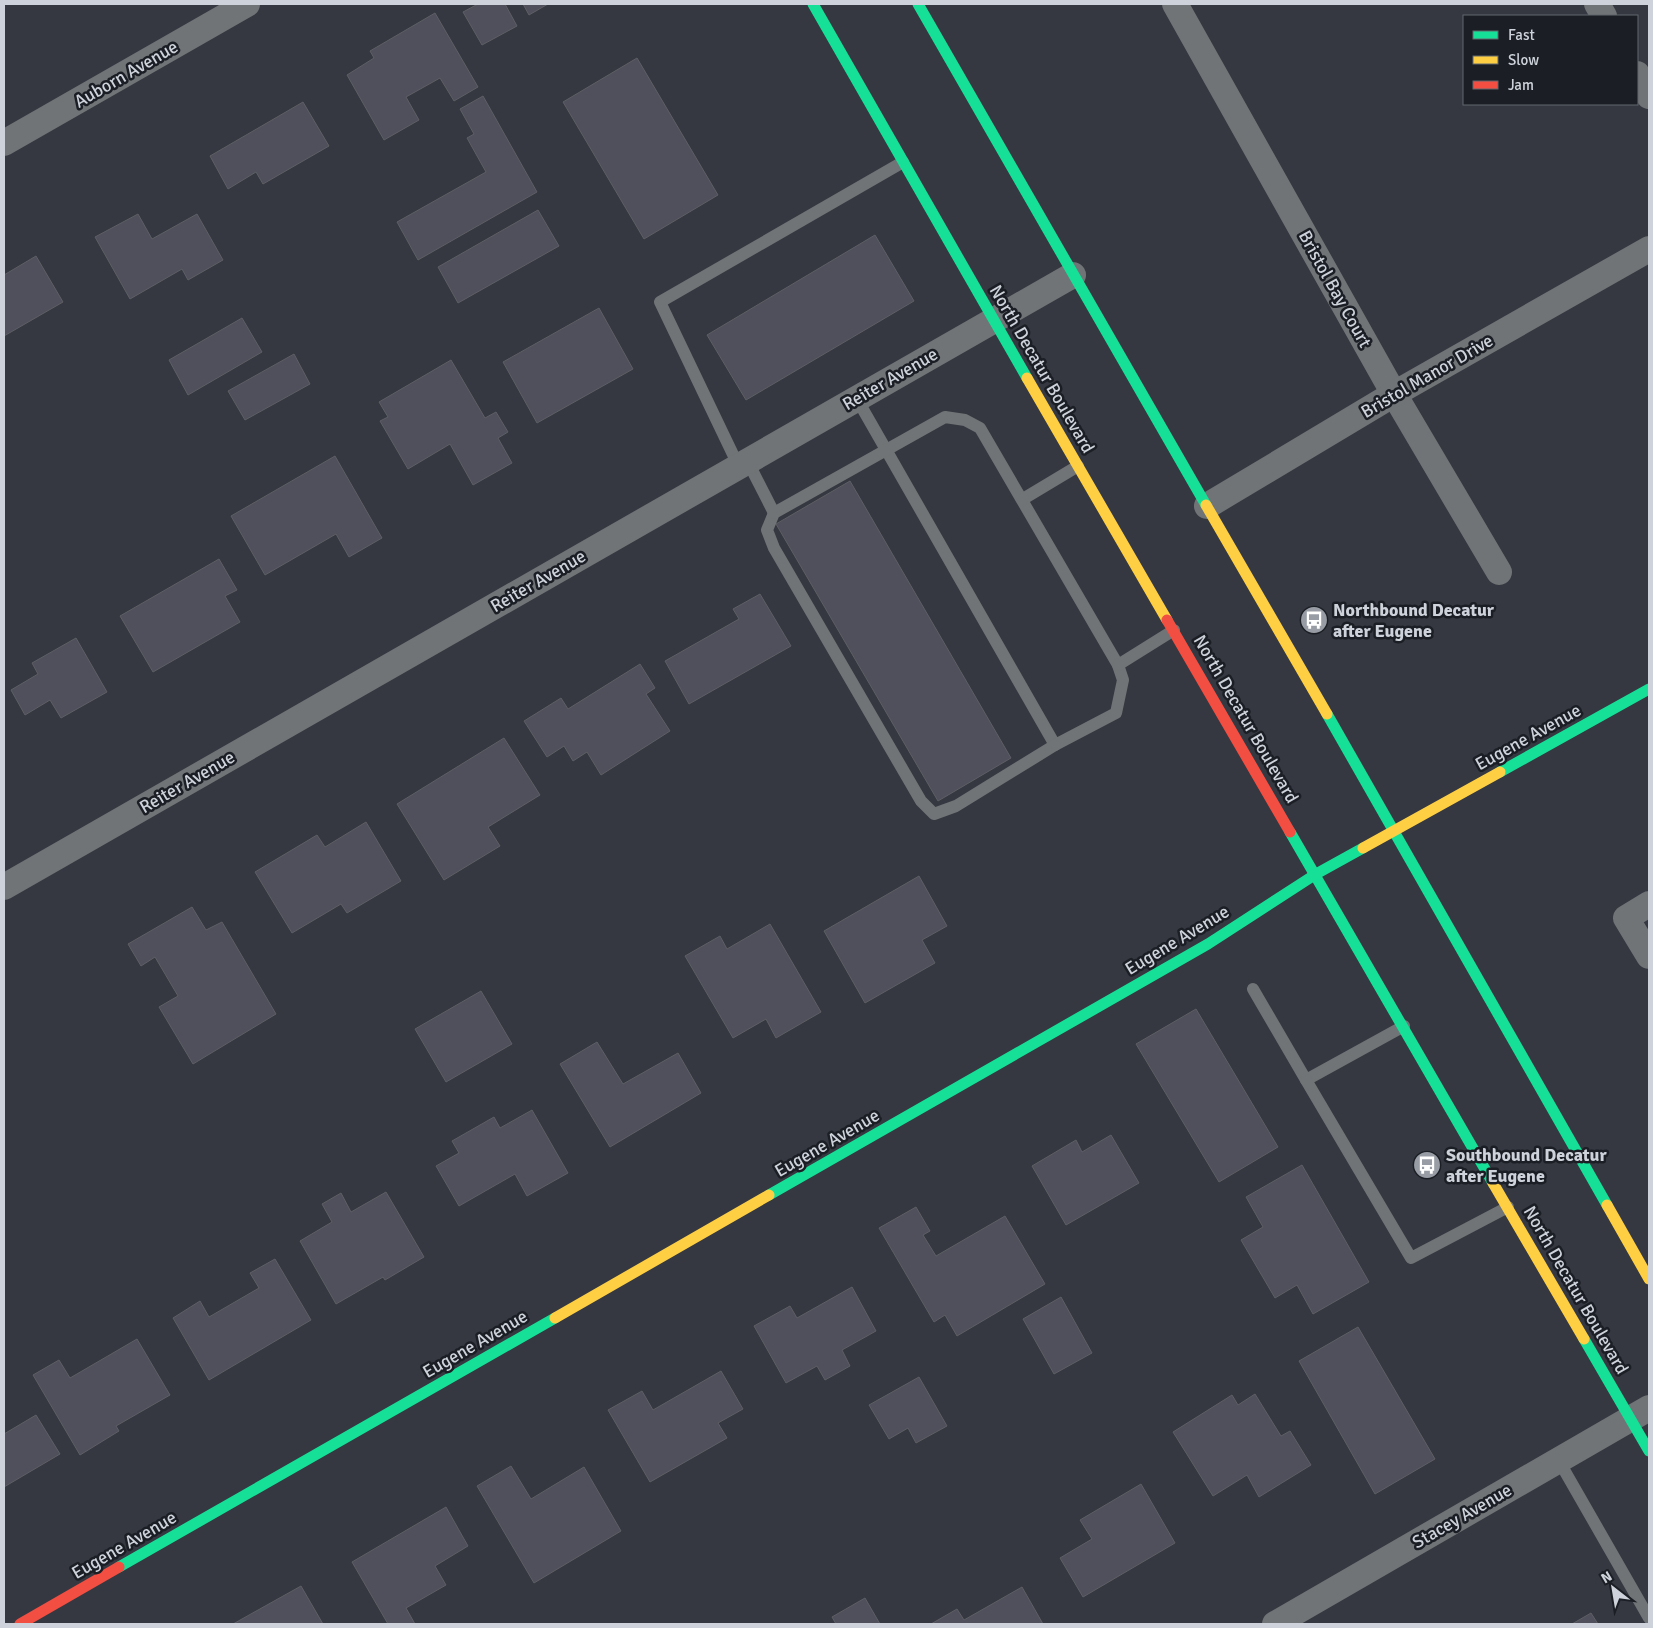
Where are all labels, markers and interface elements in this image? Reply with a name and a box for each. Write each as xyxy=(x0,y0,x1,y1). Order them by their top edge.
legend xyxy=(1463,15,1638,105)
text: Fast xyxy=(1508,26,1535,44)
street label: Auborn Avenue xyxy=(70,35,182,113)
text: Slow xyxy=(1508,51,1539,69)
text: Jam xyxy=(1508,76,1534,94)
street label: Bristol Bay Court xyxy=(1294,227,1376,351)
street label: North Decatur Boulevard xyxy=(985,281,1099,457)
street label: Bristol Manor Drive xyxy=(1357,329,1497,423)
street label: Reiter Avenue xyxy=(838,343,942,415)
street label: Reiter Avenue xyxy=(486,545,590,617)
place label: Northbound Decatur after Eugene xyxy=(1333,599,1495,642)
bus stop icon: Northbound Decatur after Eugene xyxy=(1299,605,1329,635)
street label: North Decatur Boulevard xyxy=(1189,631,1303,807)
street label: Eugene Avenue xyxy=(1471,699,1585,775)
street label: Reiter Avenue xyxy=(135,746,239,818)
street label: Eugene Avenue xyxy=(1121,900,1233,980)
street label: Eugene Avenue xyxy=(771,1104,883,1182)
place label: Southbound Decatur after Eugene xyxy=(1446,1144,1607,1187)
bus stop icon: Southbound Decatur after Eugene xyxy=(1412,1150,1442,1180)
street label: North Decatur Boulevard xyxy=(1519,1202,1633,1378)
street label: Eugene Avenue xyxy=(419,1305,531,1383)
street label: Stacey Avenue xyxy=(1408,1479,1516,1553)
street label: Eugene Avenue xyxy=(68,1506,180,1584)
north arrow xyxy=(1588,1563,1638,1613)
text: N xyxy=(1598,1567,1615,1587)

